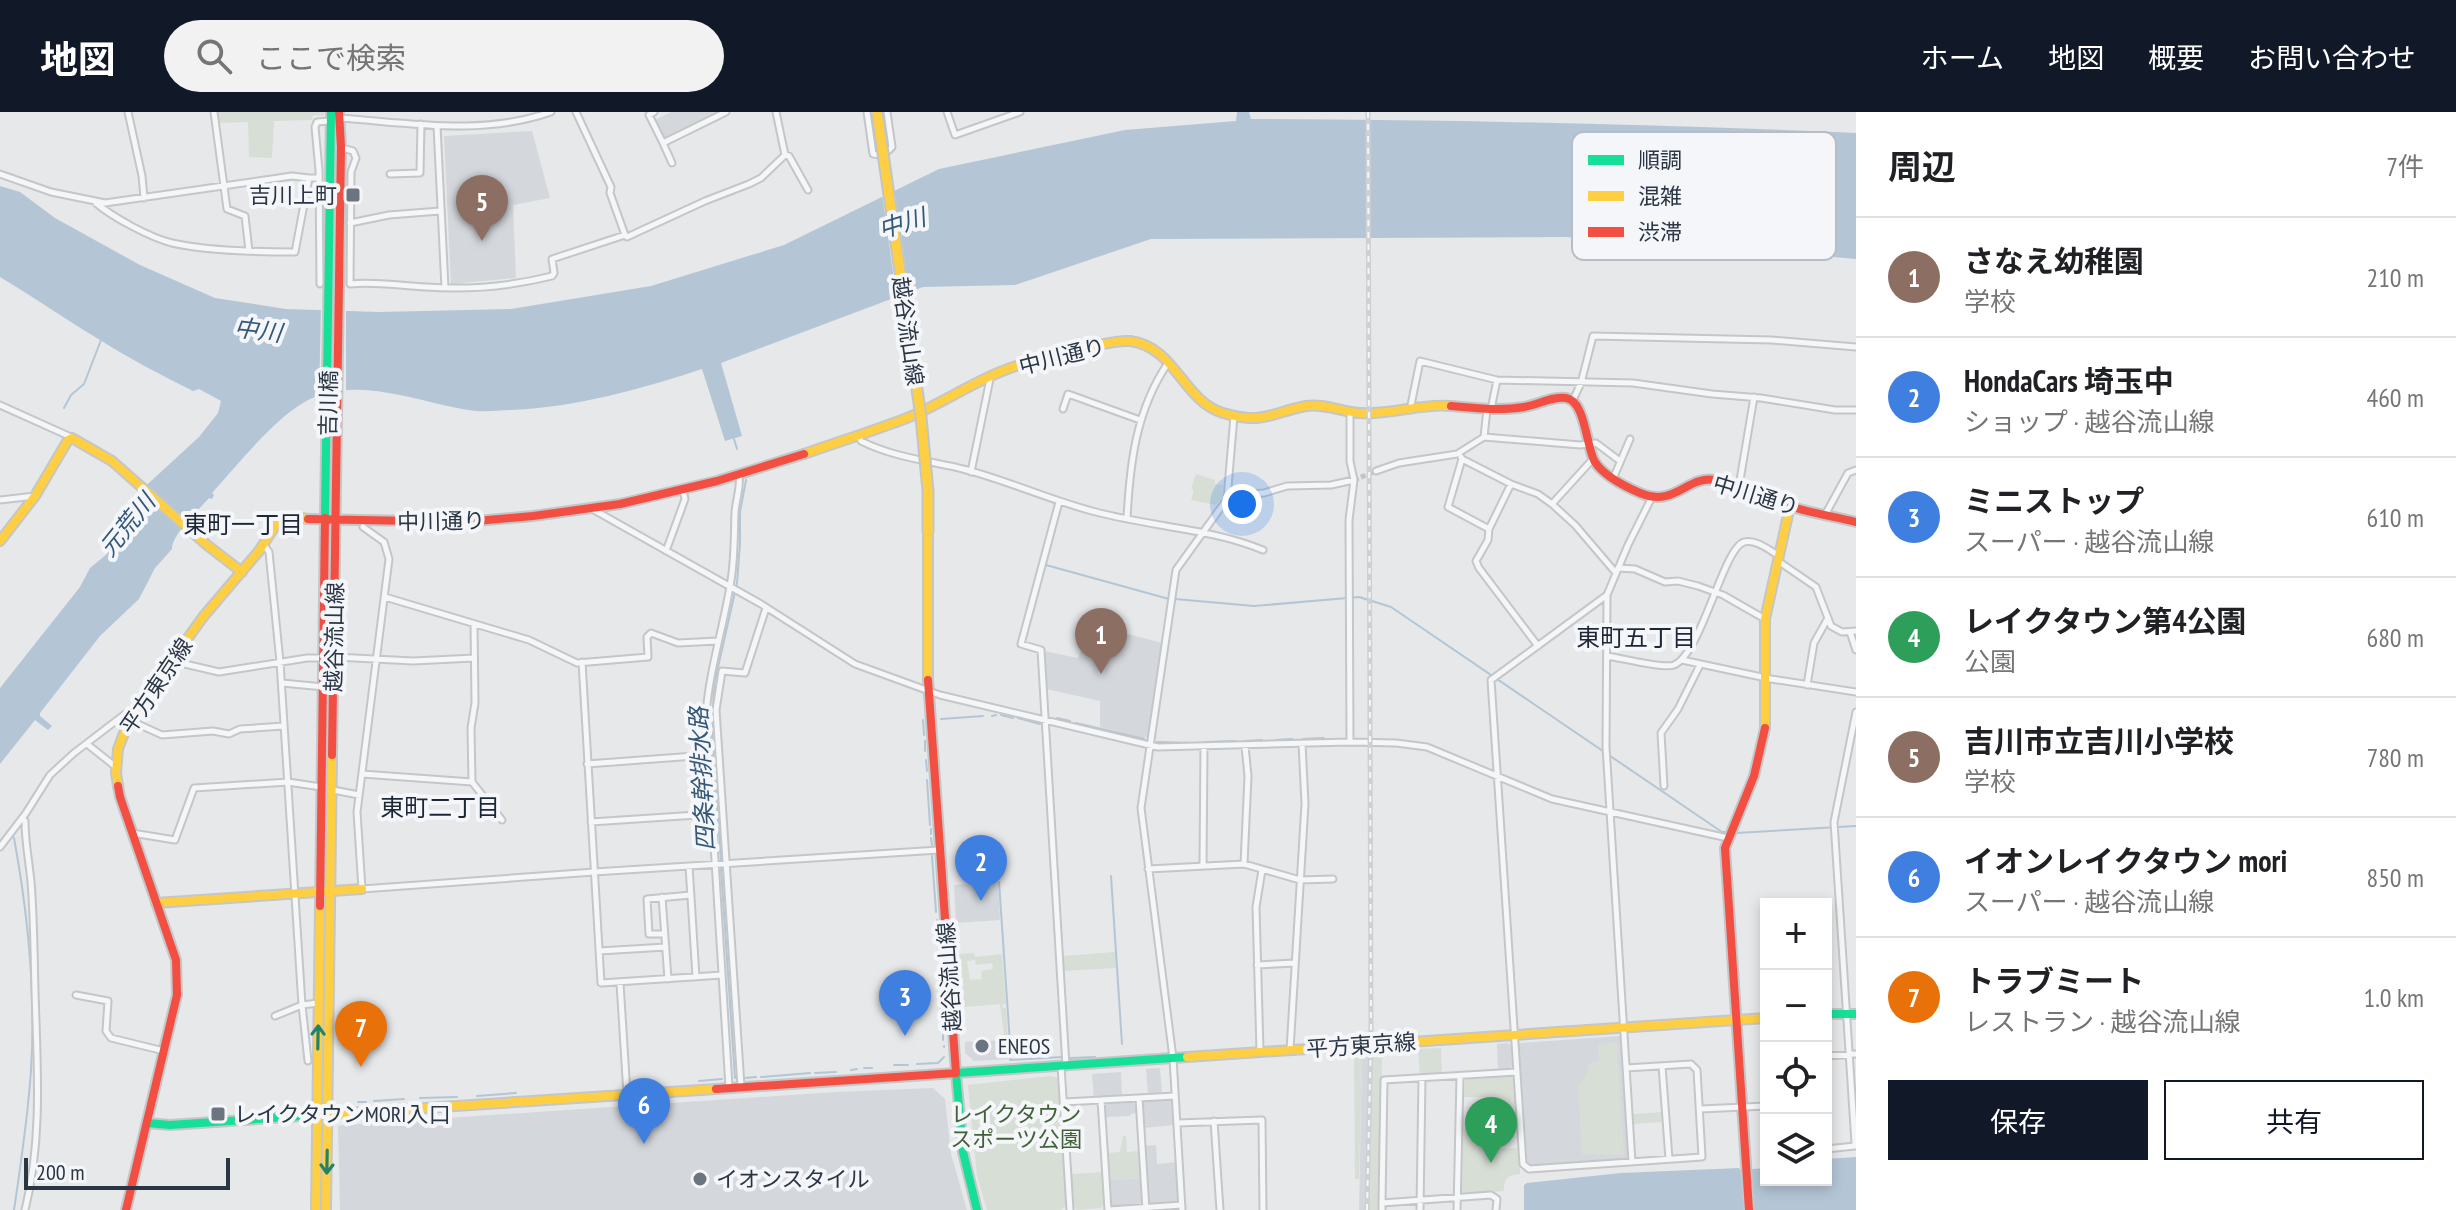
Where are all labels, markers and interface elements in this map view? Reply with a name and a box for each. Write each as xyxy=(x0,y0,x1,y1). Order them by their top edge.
search box xyxy=(164,20,724,92)
text: 地図 xyxy=(40,34,116,83)
icon: search xyxy=(192,34,236,78)
text: ここで検索 xyxy=(256,38,406,77)
text: ホーム xyxy=(1921,39,2004,76)
text: 地図 xyxy=(2048,39,2104,76)
text: 概要 xyxy=(2148,39,2204,76)
text: お問い合わせ xyxy=(2248,39,2416,76)
legend xyxy=(1572,132,1836,260)
text: 周辺 xyxy=(1888,144,1956,188)
text: 順調 xyxy=(1638,146,1682,174)
text: 7件 xyxy=(2386,150,2424,183)
pin: 5 xyxy=(456,175,508,241)
place label: 吉川上町 xyxy=(249,181,337,209)
text: 混雑 xyxy=(1638,182,1682,210)
marker: 吉川上町 xyxy=(344,186,362,204)
water label: 中川 xyxy=(875,200,932,245)
text: 渋滞 xyxy=(1638,218,1682,246)
text: さなえ幼稚園 xyxy=(1964,241,2144,280)
text: 1 xyxy=(1908,261,1920,294)
text: 210 m xyxy=(2366,261,2424,294)
street label: 越谷流山線 xyxy=(886,275,930,387)
text: 学校 xyxy=(1964,285,2016,318)
water label: 中川 xyxy=(232,312,287,349)
street label: 中川通り xyxy=(1016,332,1108,380)
text: HondaCars 埼玉中 xyxy=(1964,361,2174,400)
street label: 吉川橋 xyxy=(313,370,343,436)
text: 2 xyxy=(1908,381,1920,414)
text: 460 m xyxy=(2366,381,2424,414)
text: ショップ · 越谷流山線 xyxy=(1964,405,2215,438)
street label: 中川通り xyxy=(1710,469,1802,521)
text: ミニストップ xyxy=(1964,481,2144,520)
your location xyxy=(1222,484,1262,524)
water label: 元荒川 xyxy=(92,485,164,563)
text: 3 xyxy=(1908,501,1920,534)
text: 610 m xyxy=(2366,501,2424,534)
street label: 中川通り xyxy=(397,506,485,536)
district label: 東町一丁目 xyxy=(183,509,303,540)
text: スーパー · 越谷流山線 xyxy=(1964,525,2214,558)
street label: 越谷流山線 xyxy=(319,582,349,692)
text: レイクタウン第4公園 xyxy=(1964,601,2247,640)
pin: 1 xyxy=(1075,608,1127,674)
text: 4 xyxy=(1908,621,1920,654)
text: 680 m xyxy=(2366,621,2424,654)
district label: 東町五丁目 xyxy=(1576,622,1696,653)
street label: 平方東京線 xyxy=(114,633,198,739)
text: 公園 xyxy=(1964,645,2016,678)
water label: 四条幹排水路 xyxy=(683,704,721,852)
text: 吉川市立吉川小学校 xyxy=(1964,721,2234,760)
text: 5 xyxy=(1908,741,1920,774)
text: 780 m xyxy=(2366,741,2424,774)
text: 学校 xyxy=(1964,765,2016,798)
district label: 東町二丁目 xyxy=(380,792,500,823)
pin: 2 xyxy=(955,835,1007,901)
text: イオンレイクタウン mori xyxy=(1964,841,2287,880)
text: 6 xyxy=(1908,861,1920,894)
text: 850 m xyxy=(2366,861,2424,894)
text: スーパー · 越谷流山線 xyxy=(1964,885,2214,918)
map controls xyxy=(1760,898,1832,1186)
button: + xyxy=(1760,898,1832,970)
street label: 越谷流山線 xyxy=(931,921,967,1033)
text: トラブミート xyxy=(1964,961,2144,1000)
pin: 3 xyxy=(879,970,931,1036)
button: − xyxy=(1760,970,1832,1042)
text: 7 xyxy=(1908,981,1920,1014)
text: 1.0 km xyxy=(2363,981,2424,1014)
pin: 7 xyxy=(335,1001,387,1067)
text: レストラン · 越谷流山線 xyxy=(1964,1005,2241,1038)
one-way arrow xyxy=(310,1024,325,1051)
street label: 平方東京線 xyxy=(1305,1027,1417,1063)
place label: ENEOS xyxy=(998,1032,1050,1060)
marker: ENEOS xyxy=(973,1037,991,1055)
button: locate xyxy=(1760,1042,1832,1114)
pin: 6 xyxy=(618,1078,670,1144)
button: 保存 xyxy=(1888,1080,2148,1160)
button: 共有 xyxy=(2164,1080,2424,1160)
pin: 4 xyxy=(1465,1097,1517,1163)
place label: レイクタウンMORI入口 xyxy=(234,1100,450,1128)
park label: レイクタウン スポーツ公園 xyxy=(950,1100,1082,1153)
marker: レイクタウンMORI入口 xyxy=(209,1105,227,1123)
button: layers xyxy=(1760,1114,1832,1186)
one-way arrow xyxy=(319,1148,335,1175)
scale bar xyxy=(24,1154,230,1190)
text: 200 m xyxy=(36,1158,85,1186)
place label: イオンスタイル xyxy=(716,1165,870,1193)
marker: イオンスタイル xyxy=(691,1170,709,1188)

